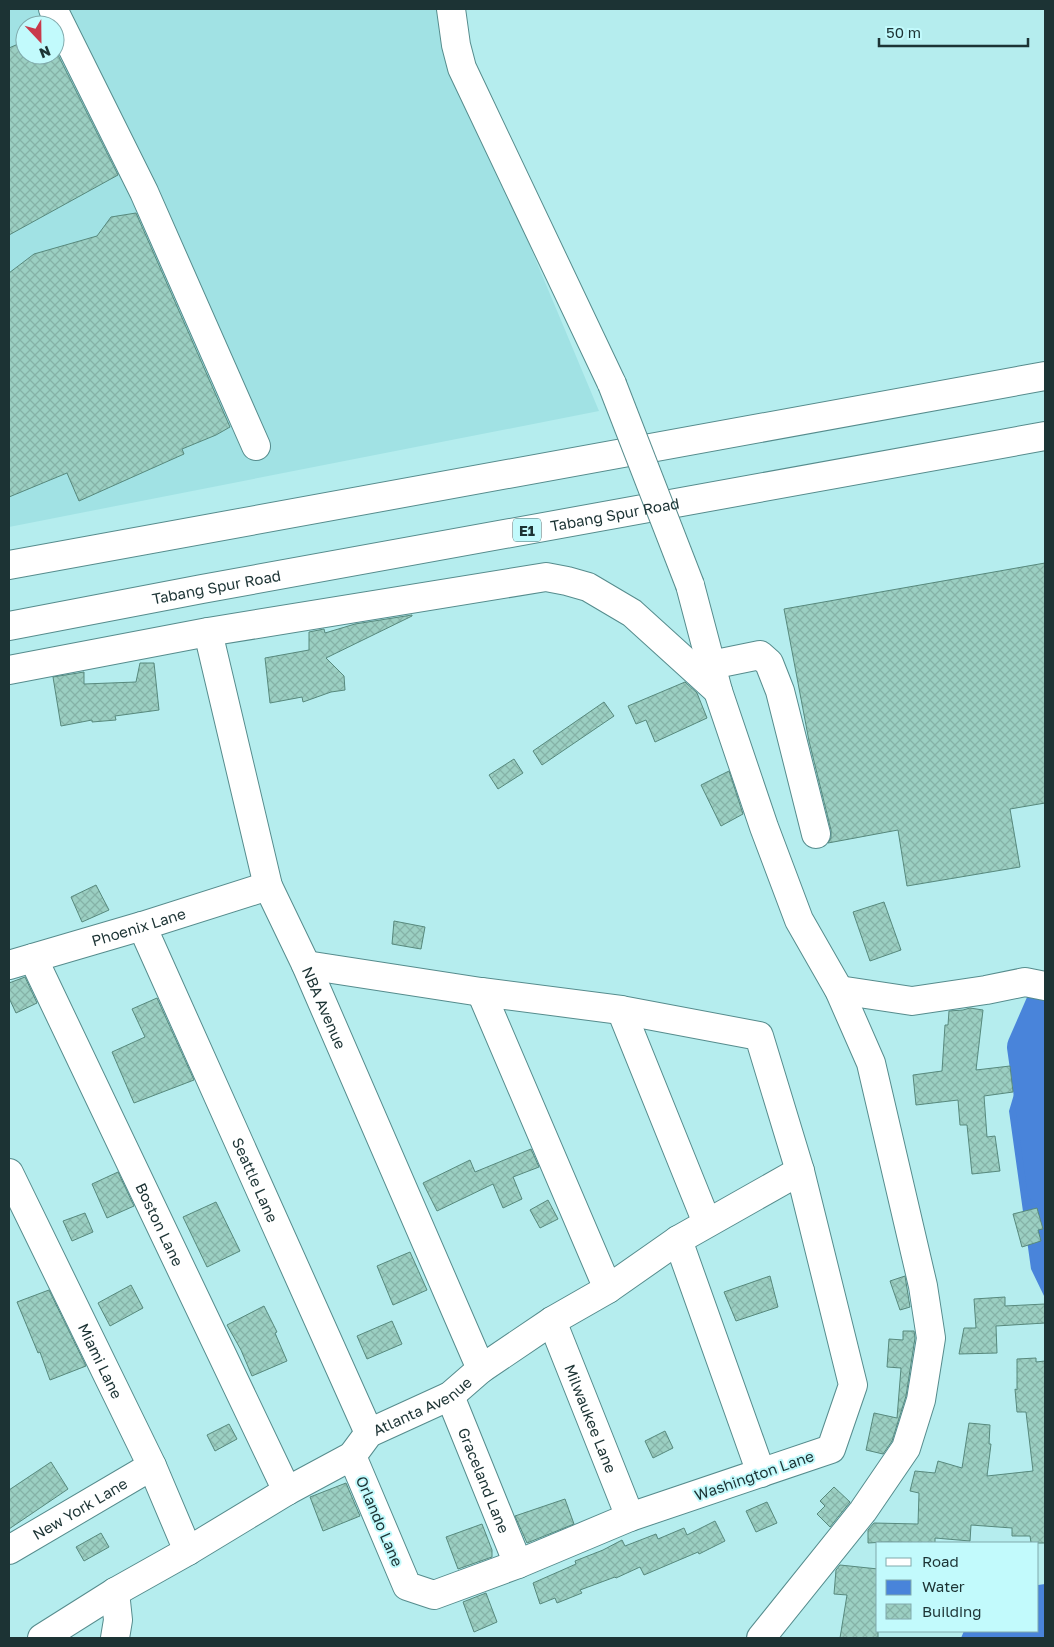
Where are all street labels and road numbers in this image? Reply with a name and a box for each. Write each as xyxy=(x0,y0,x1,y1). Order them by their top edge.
street label: Tabang Spur Road xyxy=(549,494,681,535)
road number: E1 xyxy=(513,518,541,542)
street label: Tabang Spur Road xyxy=(150,566,282,607)
street label: Phoenix Lane xyxy=(89,904,188,949)
street label: NBA Avenue xyxy=(299,964,350,1052)
street label: Seattle Lane xyxy=(229,1135,282,1225)
street label: Boston Lane xyxy=(132,1180,188,1269)
street label: Miami Lane xyxy=(75,1320,127,1402)
street label: Milwaukee Lane xyxy=(561,1362,621,1476)
street label: Atlanta Avenue xyxy=(370,1372,475,1439)
street label: Graceland Lane xyxy=(455,1425,514,1536)
street label: Washington Lane xyxy=(692,1446,816,1504)
street label: Orlando Lane xyxy=(353,1473,407,1569)
street label: New York Lane xyxy=(29,1474,130,1543)

